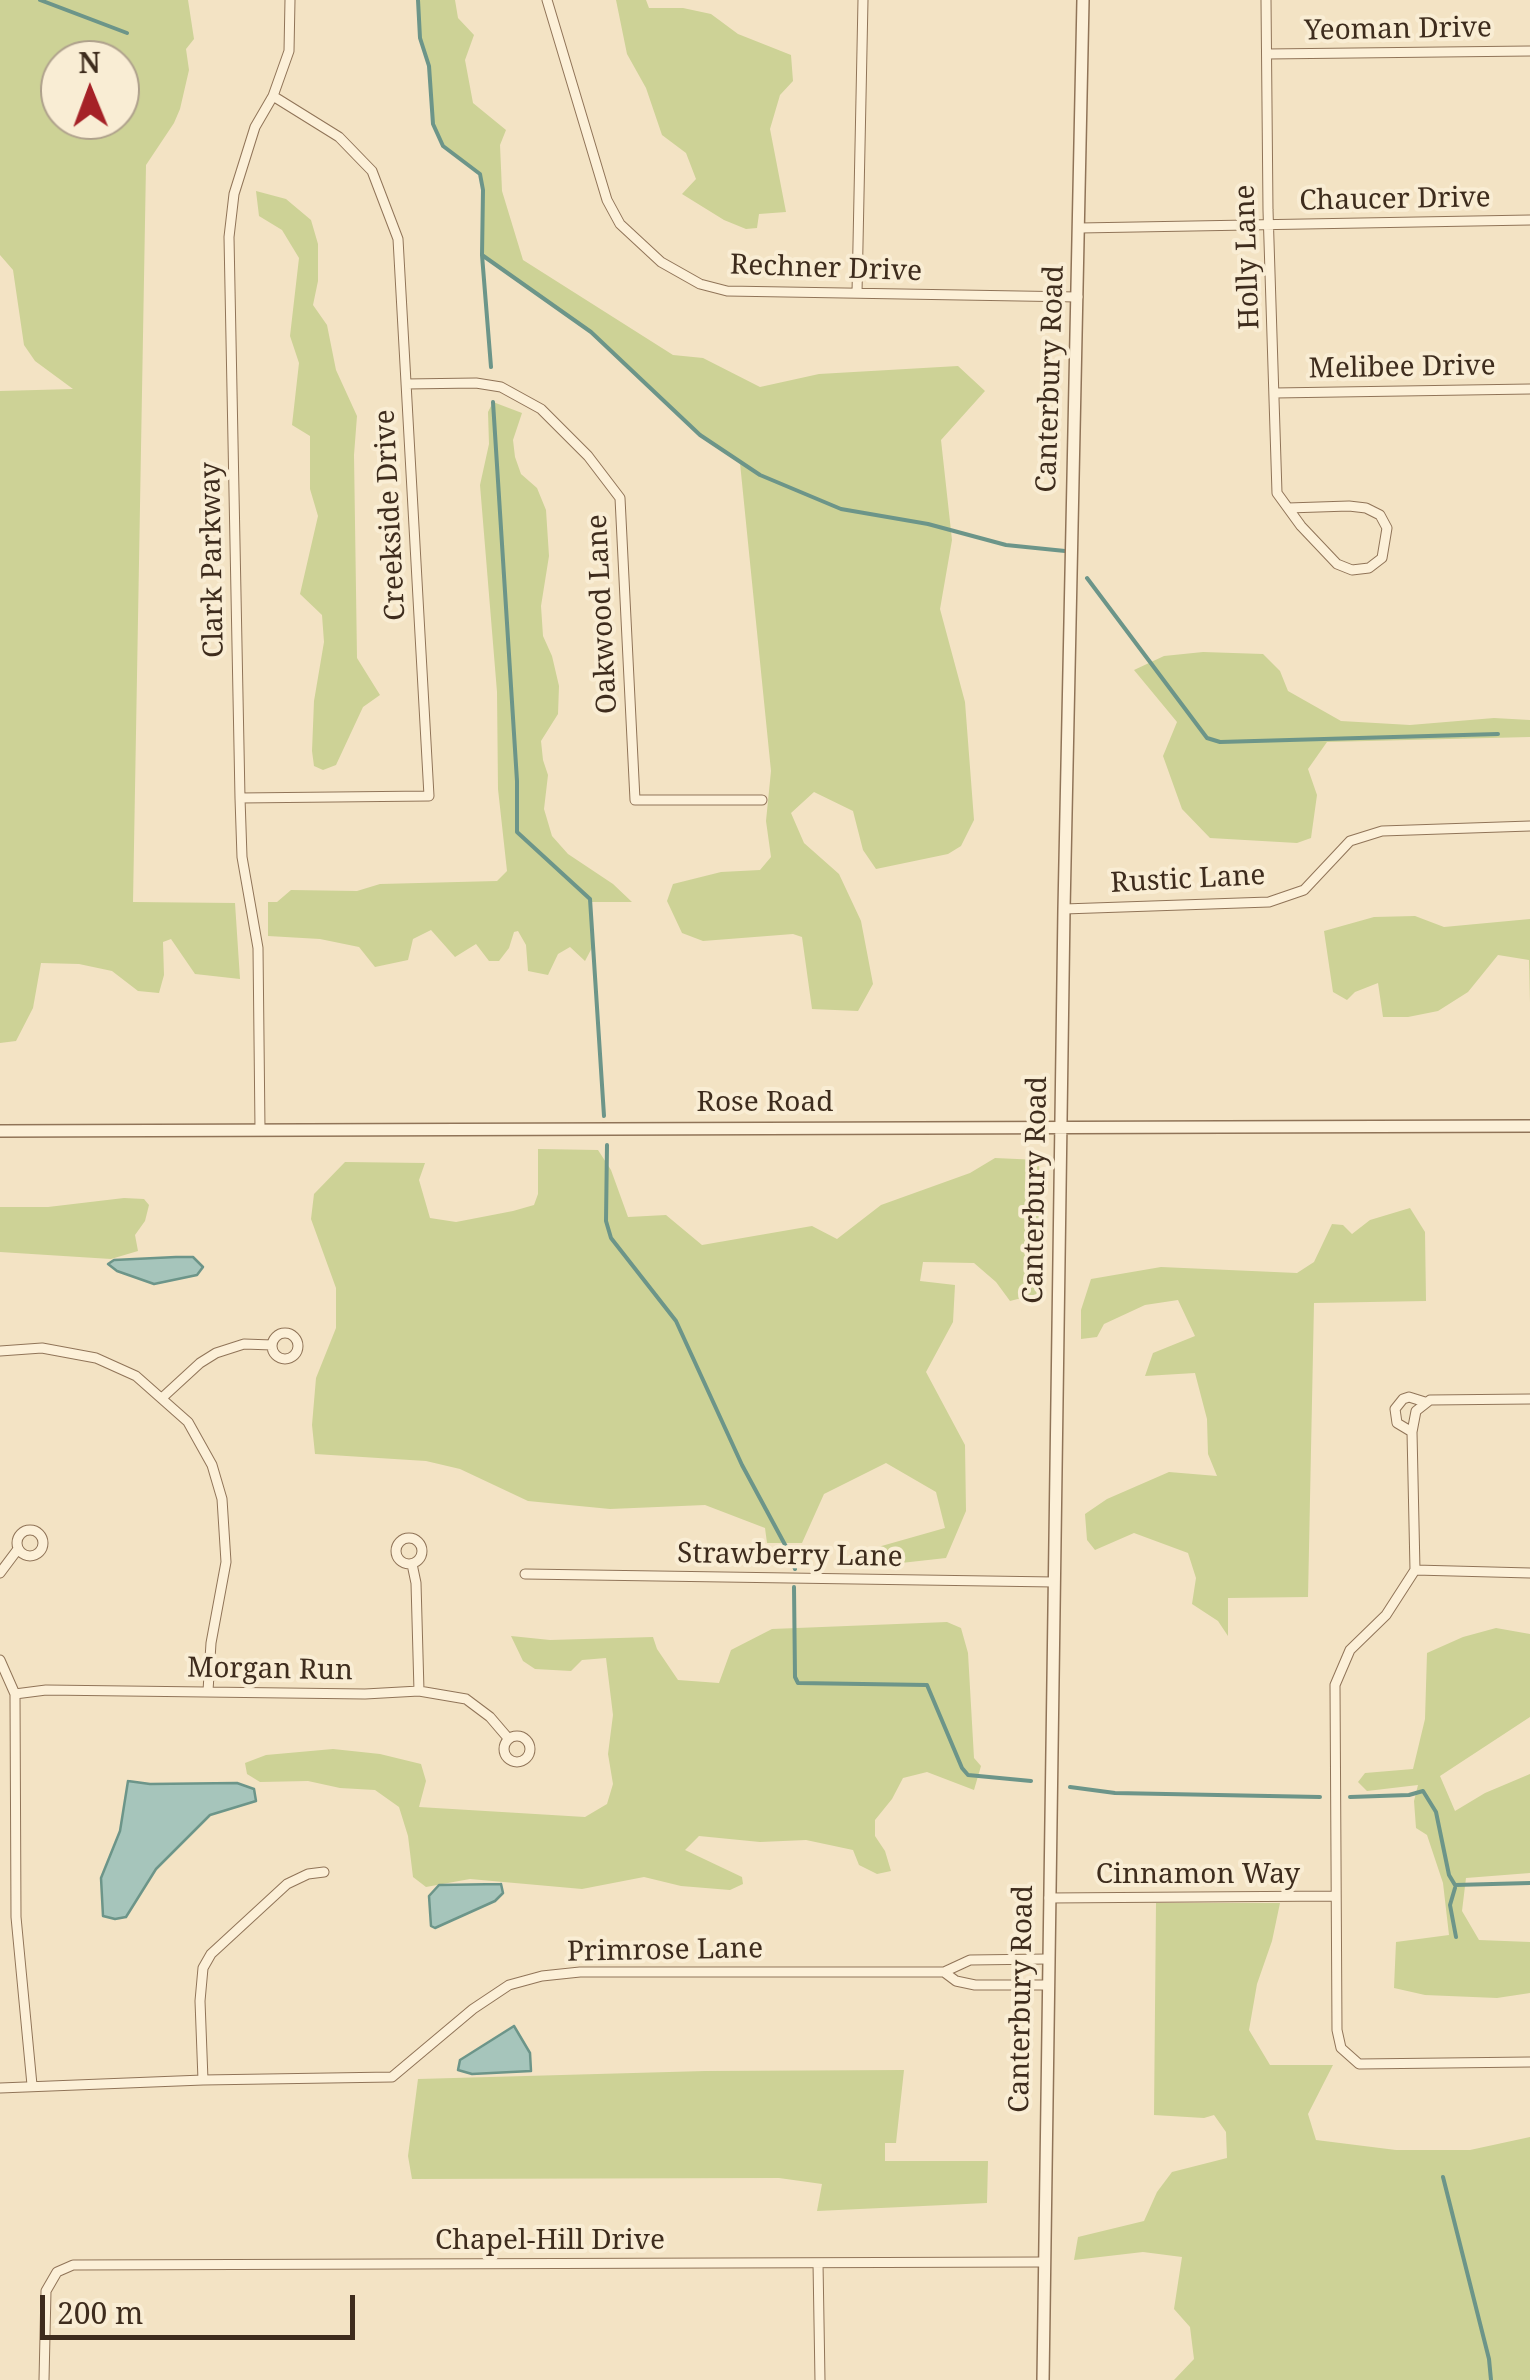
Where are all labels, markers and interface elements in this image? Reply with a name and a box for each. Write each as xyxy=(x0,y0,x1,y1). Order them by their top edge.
street label: Yeoman Drive xyxy=(1304,12,1492,48)
north arrow xyxy=(40,40,140,140)
text: N xyxy=(78,43,101,81)
street label: Chaucer Drive xyxy=(1299,182,1491,218)
street label: Holly Lane xyxy=(1229,184,1267,330)
street label: Rechner Drive xyxy=(729,249,923,289)
street label: Canterbury Road xyxy=(1030,265,1072,493)
street label: Melibee Drive xyxy=(1308,350,1496,386)
street label: Creekside Drive xyxy=(369,409,413,621)
street label: Clark Parkway xyxy=(194,462,232,658)
street label: Oakwood Lane xyxy=(581,513,625,715)
street label: Rustic Lane xyxy=(1110,859,1266,901)
street label: Canterbury Road xyxy=(1017,1076,1055,1304)
street label: Rose Road xyxy=(697,1086,833,1120)
street label: Strawberry Lane xyxy=(677,1537,903,1575)
street label: Morgan Run xyxy=(187,1652,353,1688)
street label: Cinnamon Way xyxy=(1096,1858,1300,1892)
street label: Canterbury Road xyxy=(1003,1885,1041,2113)
street label: Primrose Lane xyxy=(567,1932,763,1970)
street label: Chapel-Hill Drive xyxy=(435,2224,665,2258)
scale bar xyxy=(45,2275,360,2337)
text: 200 m xyxy=(57,2292,143,2333)

